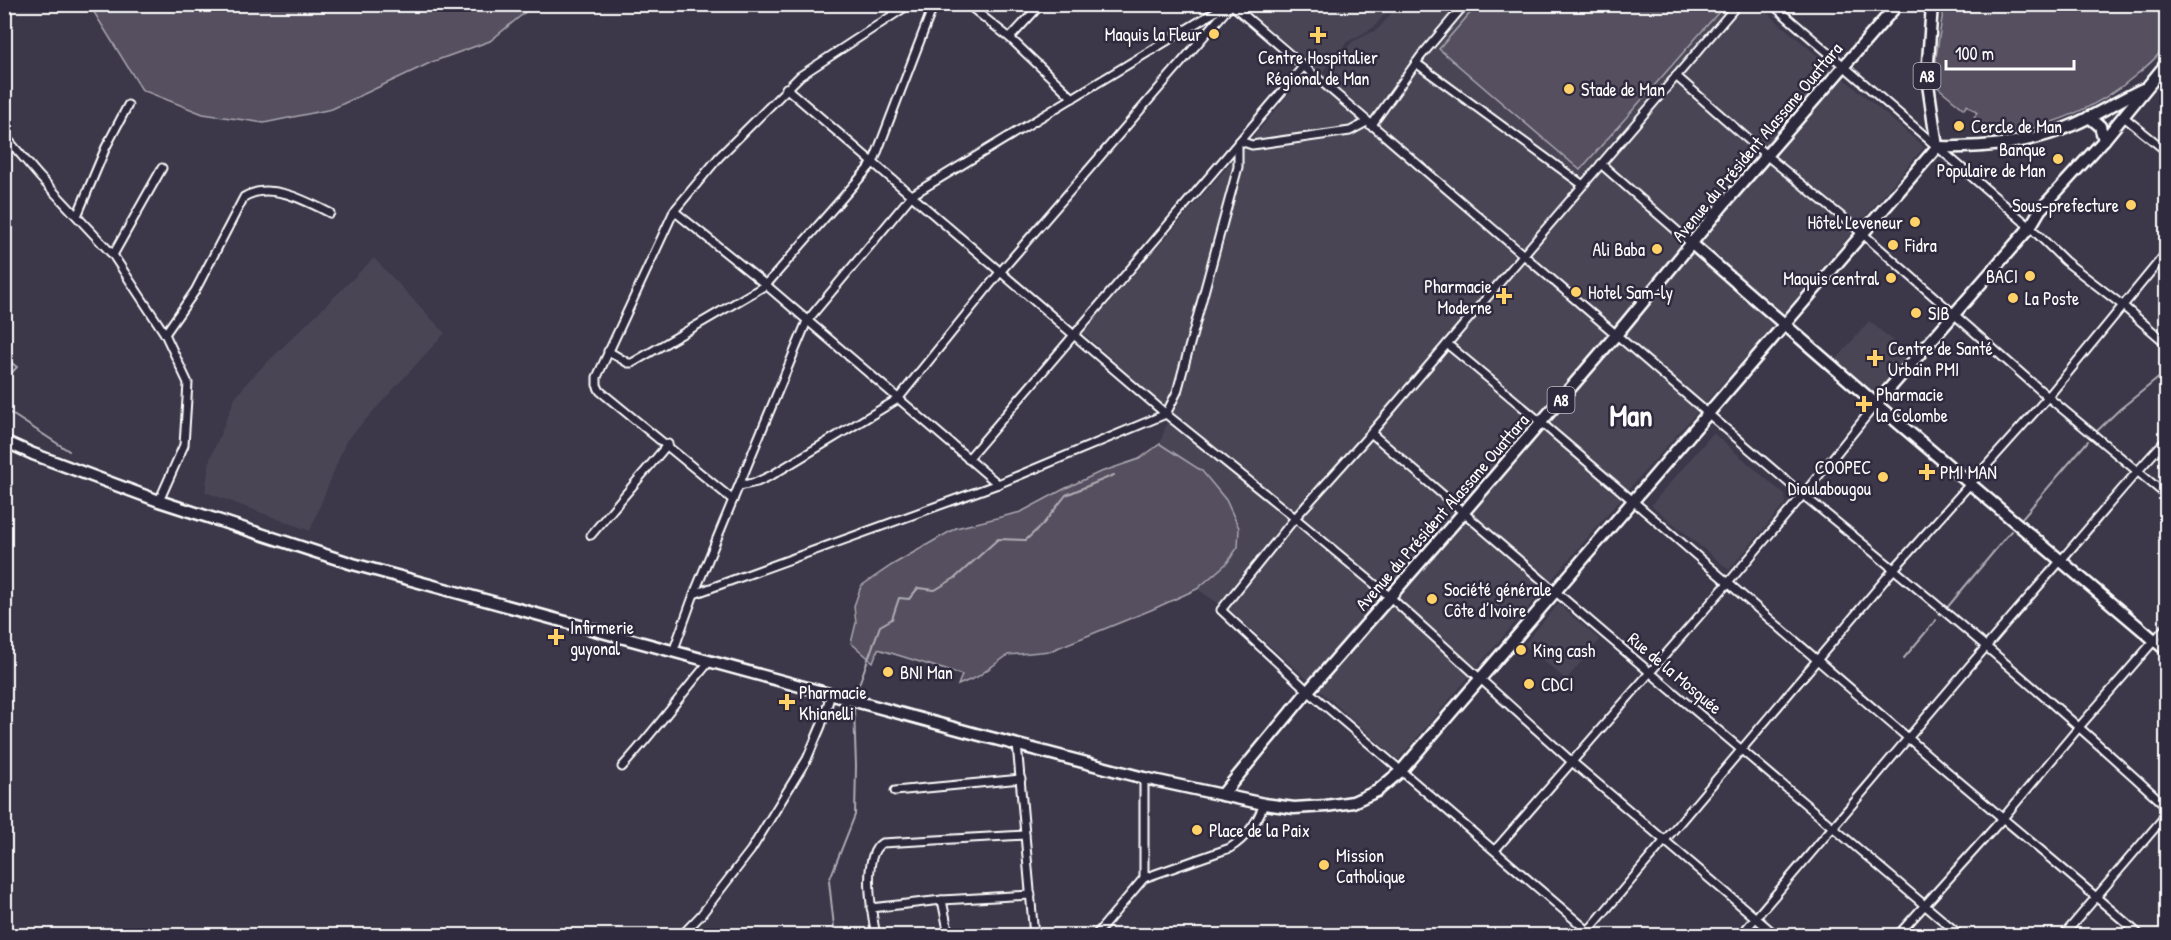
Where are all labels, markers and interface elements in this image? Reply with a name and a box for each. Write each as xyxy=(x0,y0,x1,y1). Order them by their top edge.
place label: Maquis la Fleur xyxy=(1105,22,1202,47)
marker: Centre Hospitalier Régional de Man xyxy=(1309,26,1327,44)
marker: Maquis la Fleur xyxy=(1207,27,1221,41)
scale bar xyxy=(1946,33,2074,71)
street label: Avenue du Président Alassane Ouattara xyxy=(1666,37,1848,247)
text: 100 m xyxy=(1955,41,1994,66)
place label: Centre Hospitalier Régional de Man xyxy=(1258,45,1378,91)
road number: A8 xyxy=(1914,63,1940,89)
place label: Stade de Man xyxy=(1581,77,1665,102)
marker: Stade de Man xyxy=(1562,82,1576,96)
place label: Cercle de Man xyxy=(1971,114,2062,139)
marker: Cercle de Man xyxy=(1952,119,1966,133)
place label: Banque Populaire de Man xyxy=(1937,137,2046,183)
marker: Banque Populaire de Man xyxy=(2051,152,2065,166)
place label: Sous-prefecture xyxy=(2012,193,2119,218)
marker: Sous-prefecture xyxy=(2124,198,2138,212)
place label: Hôtel Leveneur xyxy=(1807,210,1903,235)
marker: Hôtel Leveneur xyxy=(1908,215,1922,229)
place label: Fidra xyxy=(1904,233,1937,258)
place label: Ali Baba xyxy=(1593,237,1645,262)
marker: Fidra xyxy=(1886,238,1900,252)
marker: Ali Baba xyxy=(1650,242,1664,256)
place label: BACI xyxy=(1986,264,2018,289)
place label: Maquis central xyxy=(1783,266,1879,291)
marker: BACI xyxy=(2023,269,2037,283)
marker: Maquis central xyxy=(1884,271,1898,285)
place label: Pharmacie Moderne xyxy=(1424,274,1492,320)
place label: Hotel Sam-ly xyxy=(1588,280,1674,305)
marker: Hotel Sam-ly xyxy=(1569,285,1583,299)
place label: La Poste xyxy=(2025,286,2079,311)
marker: Pharmacie Moderne xyxy=(1497,289,1511,303)
marker: La Poste xyxy=(2006,291,2020,305)
place label: SIB xyxy=(1928,301,1950,326)
marker: SIB xyxy=(1909,306,1923,320)
place label: Centre de Santé Urbain PMI xyxy=(1888,336,1993,382)
marker: Centre de Santé Urbain PMI xyxy=(1866,349,1884,367)
place label: Pharmacie la Colombe xyxy=(1876,382,1948,428)
road number: A8 xyxy=(1548,387,1574,413)
district label: Man xyxy=(1609,395,1653,435)
marker: Pharmacie la Colombe xyxy=(1857,397,1871,411)
street label: Avenue du Président Alassane Ouattara xyxy=(1350,408,1534,616)
place label: COOPEC Dioulabougou xyxy=(1788,455,1871,501)
place label: PMI MAN xyxy=(1940,460,1997,485)
marker: PMI MAN xyxy=(1918,463,1936,481)
marker: COOPEC Dioulabougou xyxy=(1876,470,1890,484)
place label: Société générale Côte d’Ivoire xyxy=(1444,577,1552,623)
marker: Société générale Côte d’Ivoire xyxy=(1425,592,1439,606)
place label: Infirmerie guyonal xyxy=(570,615,634,661)
street label: Rue de la Mosquée xyxy=(1623,626,1727,720)
marker: Infirmerie guyonal xyxy=(547,628,565,646)
place label: King cash xyxy=(1533,638,1596,663)
marker: King cash xyxy=(1514,643,1528,657)
place label: BNI Man xyxy=(900,660,953,685)
marker: BNI Man xyxy=(881,665,895,679)
place label: CDCI xyxy=(1541,672,1574,697)
marker: CDCI xyxy=(1522,677,1536,691)
place label: Pharmacie Khianelli xyxy=(799,680,867,726)
marker: Pharmacie Khianelli xyxy=(780,695,794,709)
place label: Place de la Paix xyxy=(1209,818,1310,843)
marker: Place de la Paix xyxy=(1190,823,1204,837)
place label: Mission Catholique xyxy=(1336,843,1405,889)
marker: Mission Catholique xyxy=(1317,858,1331,872)

